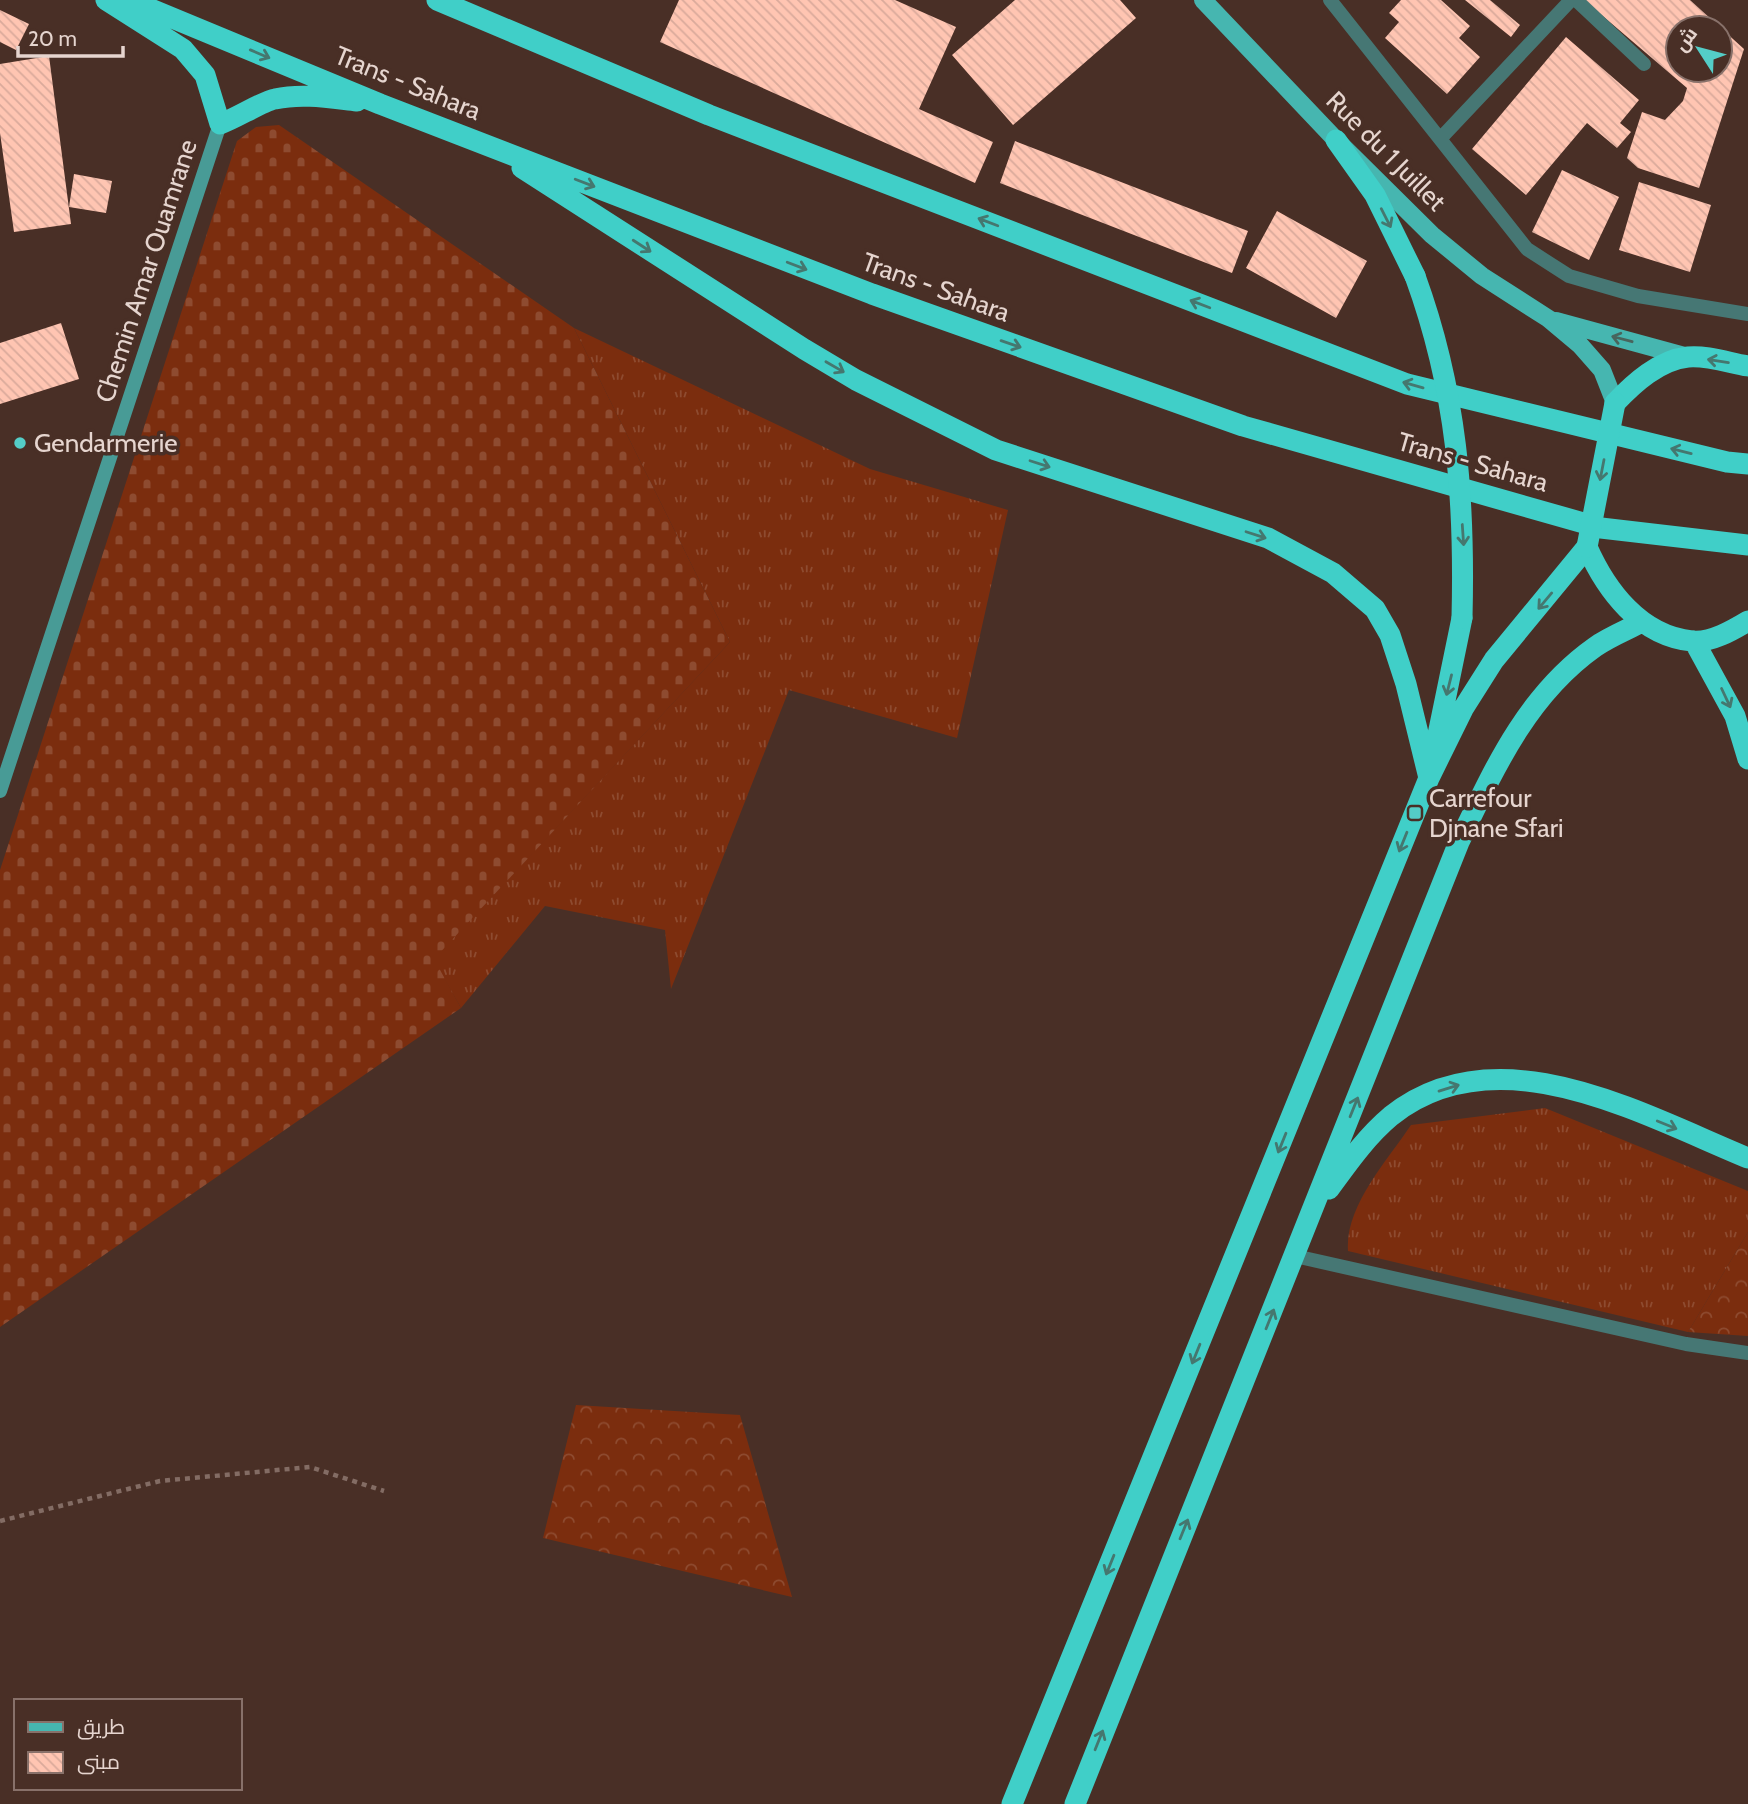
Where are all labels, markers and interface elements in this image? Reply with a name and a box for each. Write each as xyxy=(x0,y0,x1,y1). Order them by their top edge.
scale bar xyxy=(18,14,122,58)
north arrow xyxy=(1664,14,1734,84)
text: ش xyxy=(1669,23,1702,56)
text: 20 m xyxy=(28,26,77,51)
street label: Trans - Sahara xyxy=(330,39,486,127)
one-way arrow xyxy=(249,48,271,61)
street label: Rue du 1 Juillet xyxy=(1320,85,1453,218)
street label: Chemin Amar Ouamrane xyxy=(88,135,204,407)
one-way arrow xyxy=(574,178,596,191)
one-way arrow xyxy=(1380,207,1394,228)
one-way arrow xyxy=(977,215,999,228)
one-way arrow xyxy=(632,239,652,253)
street label: Trans - Sahara xyxy=(858,245,1015,329)
one-way arrow xyxy=(786,260,808,273)
one-way arrow xyxy=(1190,297,1211,309)
one-way arrow xyxy=(1611,332,1633,345)
one-way arrow xyxy=(1000,338,1022,351)
one-way arrow xyxy=(1707,355,1730,368)
one-way arrow xyxy=(824,360,844,374)
one-way arrow xyxy=(1402,377,1424,390)
street label: Trans - Sahara xyxy=(1394,425,1552,499)
place label: Gendarmerie xyxy=(34,427,177,459)
marker: Gendarmerie xyxy=(12,435,28,451)
one-way arrow xyxy=(1670,443,1693,457)
one-way arrow xyxy=(1594,458,1608,481)
one-way arrow xyxy=(1028,459,1050,471)
one-way arrow xyxy=(1457,523,1470,545)
one-way arrow xyxy=(1245,529,1267,542)
one-way arrow xyxy=(1537,592,1553,610)
one-way arrow xyxy=(1442,673,1455,696)
one-way arrow xyxy=(1720,687,1733,708)
place label: Carrefour Djnane Sfari xyxy=(1429,782,1563,844)
marker: Carrefour Djnane Sfari xyxy=(1407,805,1423,821)
one-way arrow xyxy=(1396,830,1409,852)
one-way arrow xyxy=(1438,1081,1460,1094)
one-way arrow xyxy=(1348,1097,1361,1118)
one-way arrow xyxy=(1656,1120,1678,1133)
one-way arrow xyxy=(1274,1132,1287,1154)
one-way arrow xyxy=(1264,1308,1277,1330)
one-way arrow xyxy=(1189,1343,1202,1365)
one-way arrow xyxy=(1179,1519,1192,1541)
one-way arrow xyxy=(1102,1553,1115,1575)
legend xyxy=(14,1699,242,1790)
text: طريق xyxy=(77,1714,125,1740)
one-way arrow xyxy=(1093,1730,1106,1752)
text: مبنى xyxy=(77,1749,120,1775)

